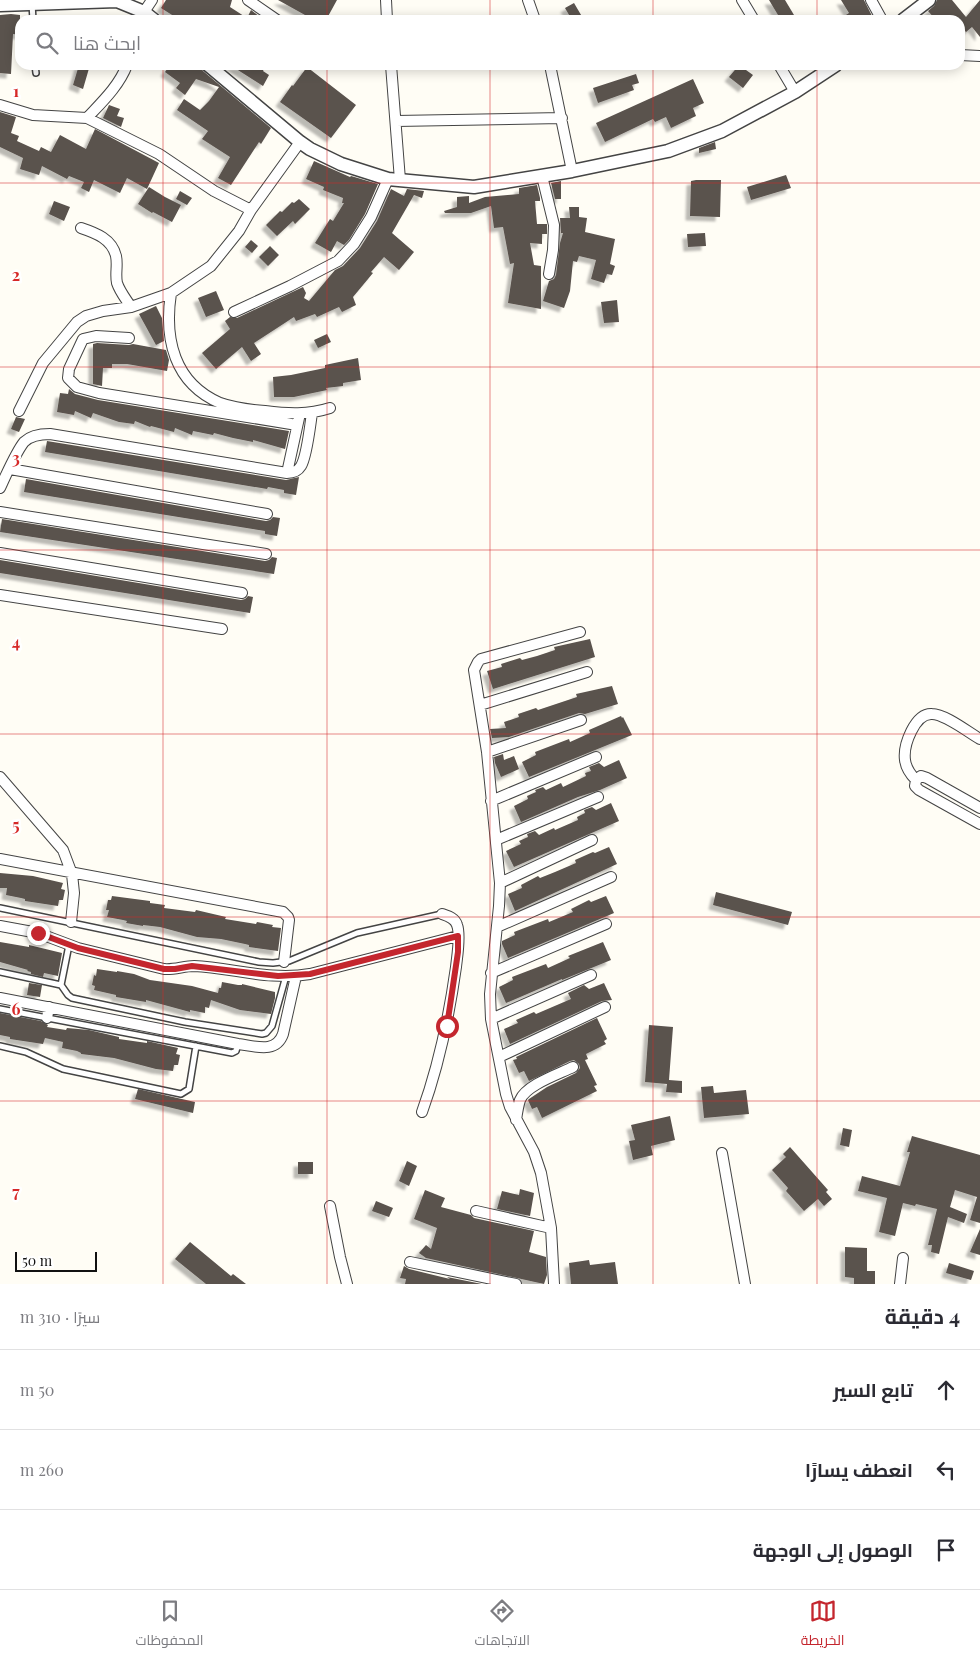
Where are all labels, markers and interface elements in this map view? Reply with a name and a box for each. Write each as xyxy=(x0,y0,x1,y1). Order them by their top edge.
search box xyxy=(15,15,965,70)
icon: search xyxy=(33,29,61,57)
text: ابحث هنا xyxy=(73,29,141,55)
text: 1 xyxy=(13,80,19,101)
text: 2 xyxy=(12,264,20,285)
text: 3 xyxy=(12,447,20,468)
text: 4 xyxy=(12,631,20,652)
text: 5 xyxy=(12,814,20,835)
route end xyxy=(27,922,50,945)
text: 6 xyxy=(12,998,21,1019)
route start xyxy=(436,1015,459,1038)
text: 7 xyxy=(12,1181,20,1202)
scale bar xyxy=(15,1249,98,1272)
text: 50 m xyxy=(22,1251,52,1270)
text: 4 دقيقة xyxy=(885,1301,960,1329)
text: سيرًا · 310 m xyxy=(20,1306,100,1327)
text: تابع السير xyxy=(833,1376,913,1402)
icon: ahead xyxy=(932,1376,960,1404)
text: 50 m xyxy=(20,1379,54,1400)
text: انعطف يسارًا xyxy=(805,1456,913,1482)
icon: left xyxy=(932,1456,960,1484)
text: 260 m xyxy=(20,1459,64,1480)
text: الوصول إلى الوجهة xyxy=(753,1536,913,1562)
icon: arrive xyxy=(932,1536,960,1564)
tab: المحفوظات xyxy=(135,1597,204,1653)
tab: الاتجاهات xyxy=(475,1597,530,1653)
tab: الخريطة xyxy=(801,1597,845,1653)

